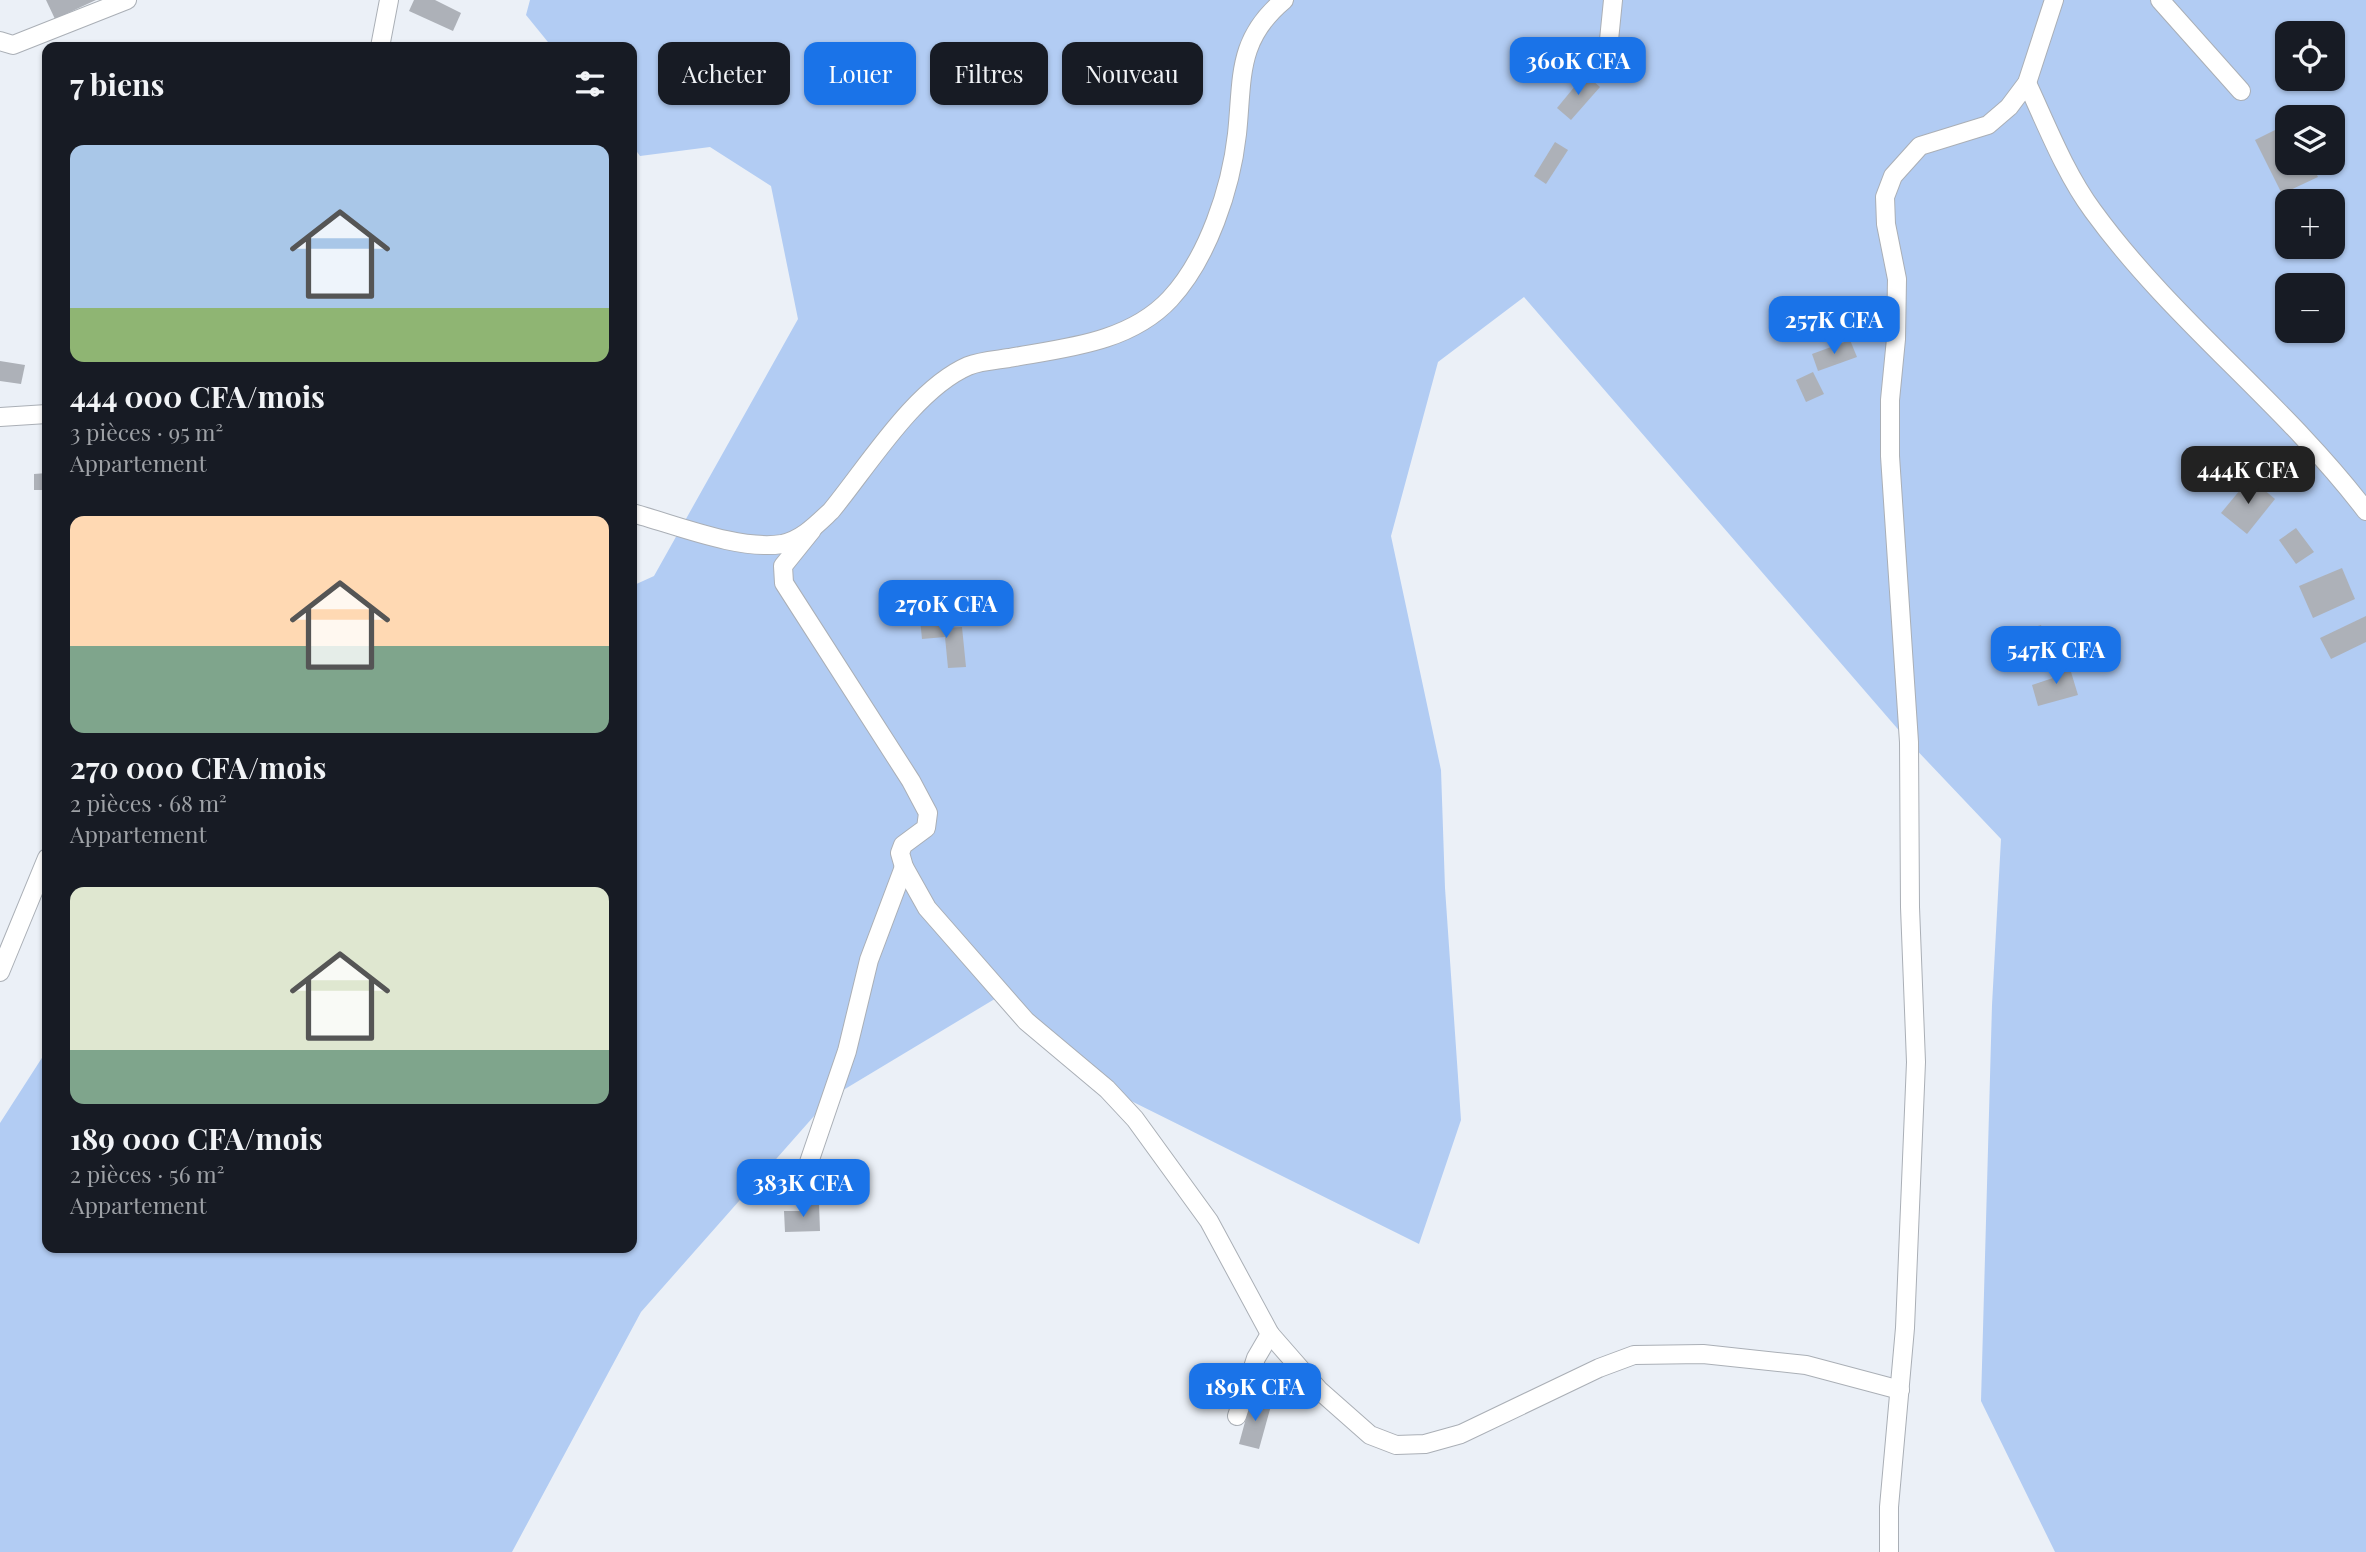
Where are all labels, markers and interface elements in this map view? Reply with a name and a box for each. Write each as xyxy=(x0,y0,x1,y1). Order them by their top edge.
map controls xyxy=(2275,21,2345,343)
button: locate xyxy=(2275,21,2345,91)
pin: 360K CFA xyxy=(1506,38,1650,97)
chip: Acheter xyxy=(658,42,790,105)
chip: Louer xyxy=(804,42,916,105)
chip: Filtres xyxy=(930,42,1048,105)
chip: Nouveau xyxy=(1062,42,1203,105)
text: 360K CFA xyxy=(1526,44,1630,75)
text: 7 biens xyxy=(70,64,164,104)
icon: filters xyxy=(571,65,609,103)
button: layers xyxy=(2275,105,2345,175)
button: + xyxy=(2275,189,2345,259)
icon: home xyxy=(277,191,403,317)
button: − xyxy=(2275,273,2345,343)
pin: 257K CFA xyxy=(1762,296,1906,356)
text: 257K CFA xyxy=(1785,303,1883,334)
text: 444 000 CFA/mois xyxy=(70,376,325,416)
text: 3 pièces · 95 m² xyxy=(70,416,223,447)
text: Appartement xyxy=(70,447,207,478)
pin: 444K CFA xyxy=(2176,447,2320,506)
text: 444K CFA xyxy=(2197,453,2299,484)
icon: home xyxy=(277,562,403,688)
pin: 270K CFA xyxy=(874,580,1018,640)
text: 270K CFA xyxy=(895,587,997,618)
pin: 547K CFA xyxy=(1984,626,2128,686)
text: 547K CFA xyxy=(2007,633,2105,664)
text: 270 000 CFA/mois xyxy=(70,747,326,787)
text: 2 pièces · 68 m² xyxy=(70,787,227,818)
text: Appartement xyxy=(70,818,207,849)
icon: home xyxy=(277,933,403,1059)
text: 189 000 CFA/mois xyxy=(70,1118,323,1158)
text: 2 pièces · 56 m² xyxy=(70,1158,224,1189)
pin: 383K CFA xyxy=(731,1160,875,1219)
text: 383K CFA xyxy=(753,1166,853,1197)
text: Appartement xyxy=(70,1189,207,1220)
pin: 189K CFA xyxy=(1183,1364,1327,1423)
text: 189K CFA xyxy=(1205,1370,1305,1401)

